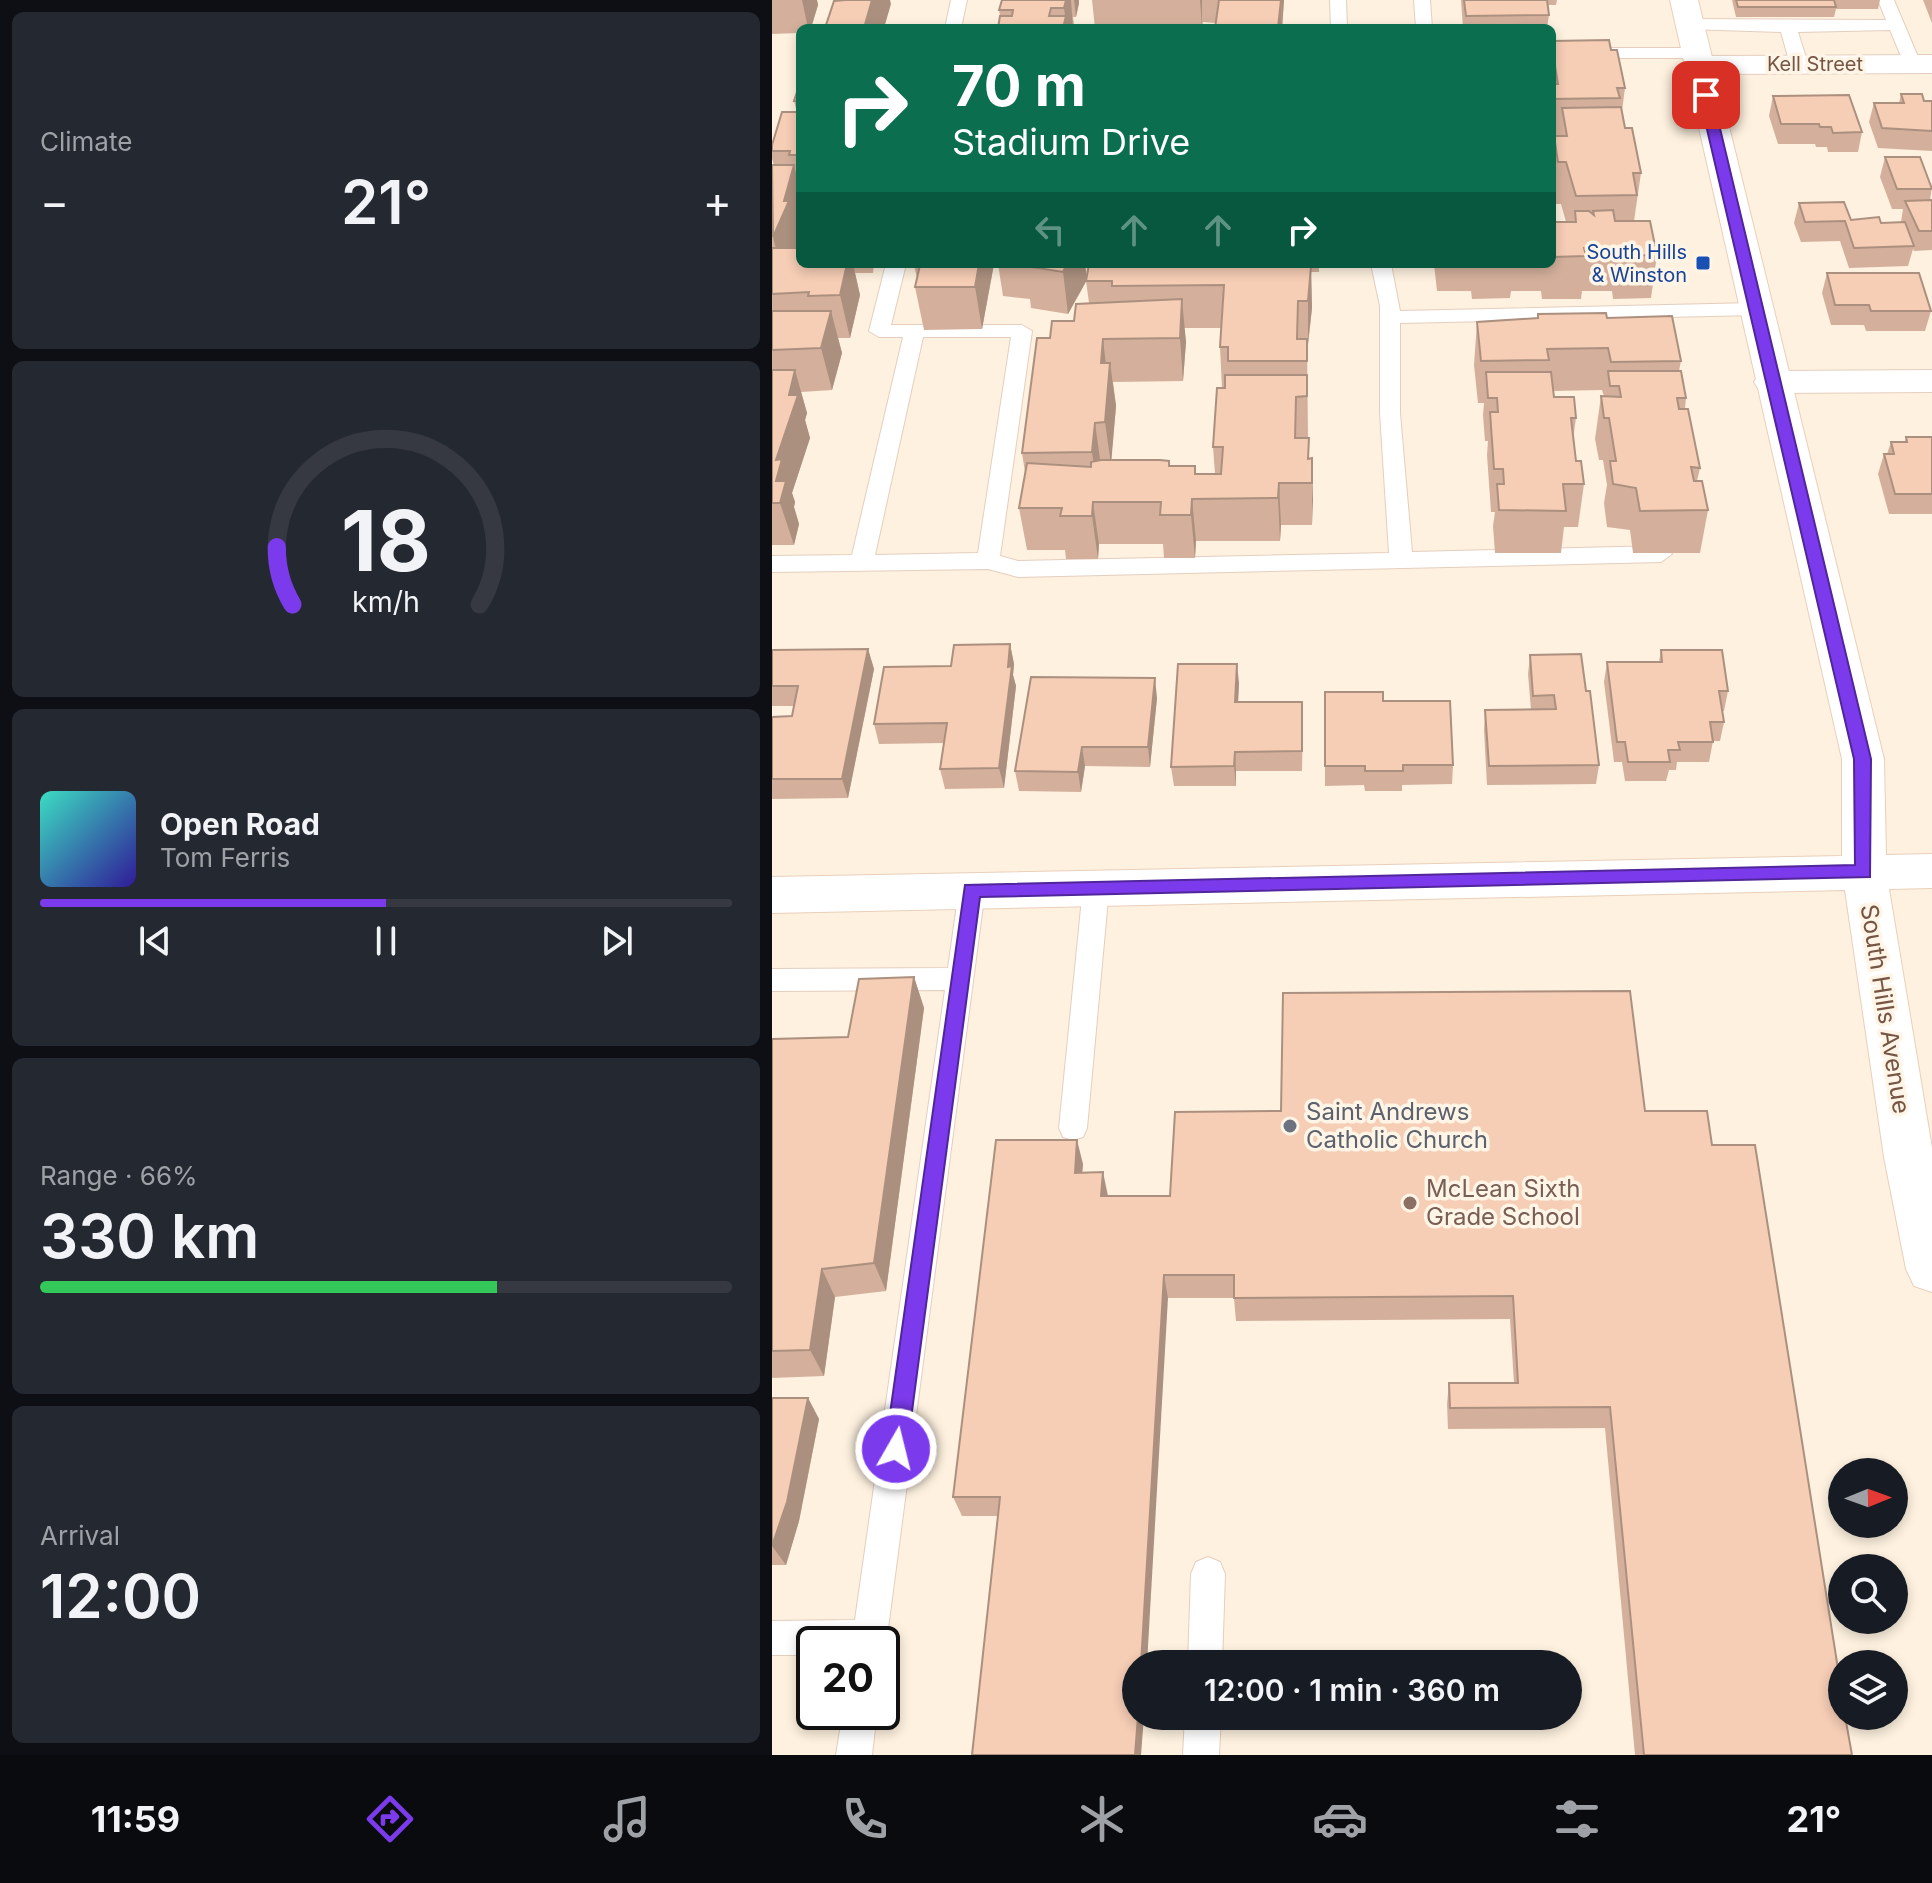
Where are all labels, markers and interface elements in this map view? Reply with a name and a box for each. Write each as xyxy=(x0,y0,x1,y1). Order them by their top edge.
text: 70 m xyxy=(952,52,1086,120)
street label: Kell Street xyxy=(1767,52,1863,76)
icon: right xyxy=(820,56,924,160)
pin xyxy=(1672,61,1740,129)
icon: arrive xyxy=(1684,73,1728,117)
text: Stadium Drive xyxy=(952,120,1190,164)
text: Climate xyxy=(40,126,132,157)
text: 21° xyxy=(341,166,431,238)
text: − xyxy=(40,175,69,229)
text: + xyxy=(703,175,732,229)
icon: left xyxy=(1028,208,1072,252)
icon: ahead xyxy=(1112,208,1156,252)
icon: ahead xyxy=(1196,208,1240,252)
icon: right xyxy=(1280,208,1324,252)
place label: South Hills & Winston xyxy=(1586,240,1687,287)
marker: South Hills & Winston xyxy=(1694,254,1712,272)
text: 18 xyxy=(341,489,431,590)
text: km/h xyxy=(352,584,420,619)
text: Open Road xyxy=(160,806,320,842)
text: Tom Ferris xyxy=(160,842,290,873)
street label: South Hills Avenue xyxy=(1855,902,1916,1116)
icon: previous xyxy=(133,919,177,963)
icon: pause xyxy=(364,919,408,963)
icon: next xyxy=(595,919,639,963)
place label: Saint Andrews Catholic Church xyxy=(1306,1097,1488,1154)
marker: Saint Andrews Catholic Church xyxy=(1281,1117,1299,1135)
text: Range · 66% xyxy=(40,1160,198,1191)
place label: McLean Sixth Grade School xyxy=(1426,1174,1580,1231)
marker: McLean Sixth Grade School xyxy=(1401,1194,1419,1212)
text: 330 km xyxy=(40,1200,259,1272)
position arrow xyxy=(854,1407,938,1491)
north arrow xyxy=(1828,1458,1908,1538)
map controls xyxy=(1828,1458,1908,1730)
text: Arrival xyxy=(40,1520,120,1551)
button: search xyxy=(1828,1554,1908,1634)
text: 12:00 xyxy=(40,1560,201,1632)
speed limit sign: 20 xyxy=(796,1626,900,1730)
button: layers xyxy=(1828,1650,1908,1730)
text: 12:00 · 1 min · 360 m xyxy=(1204,1672,1500,1708)
icon: directions xyxy=(362,1791,418,1847)
icon: music xyxy=(599,1791,655,1847)
icon: phone xyxy=(837,1791,893,1847)
icon: climate xyxy=(1074,1791,1130,1847)
icon: car xyxy=(1312,1791,1368,1847)
icon: filters xyxy=(1549,1791,1605,1847)
text: 11:59 xyxy=(91,1797,180,1841)
text: 21° xyxy=(1786,1797,1841,1841)

